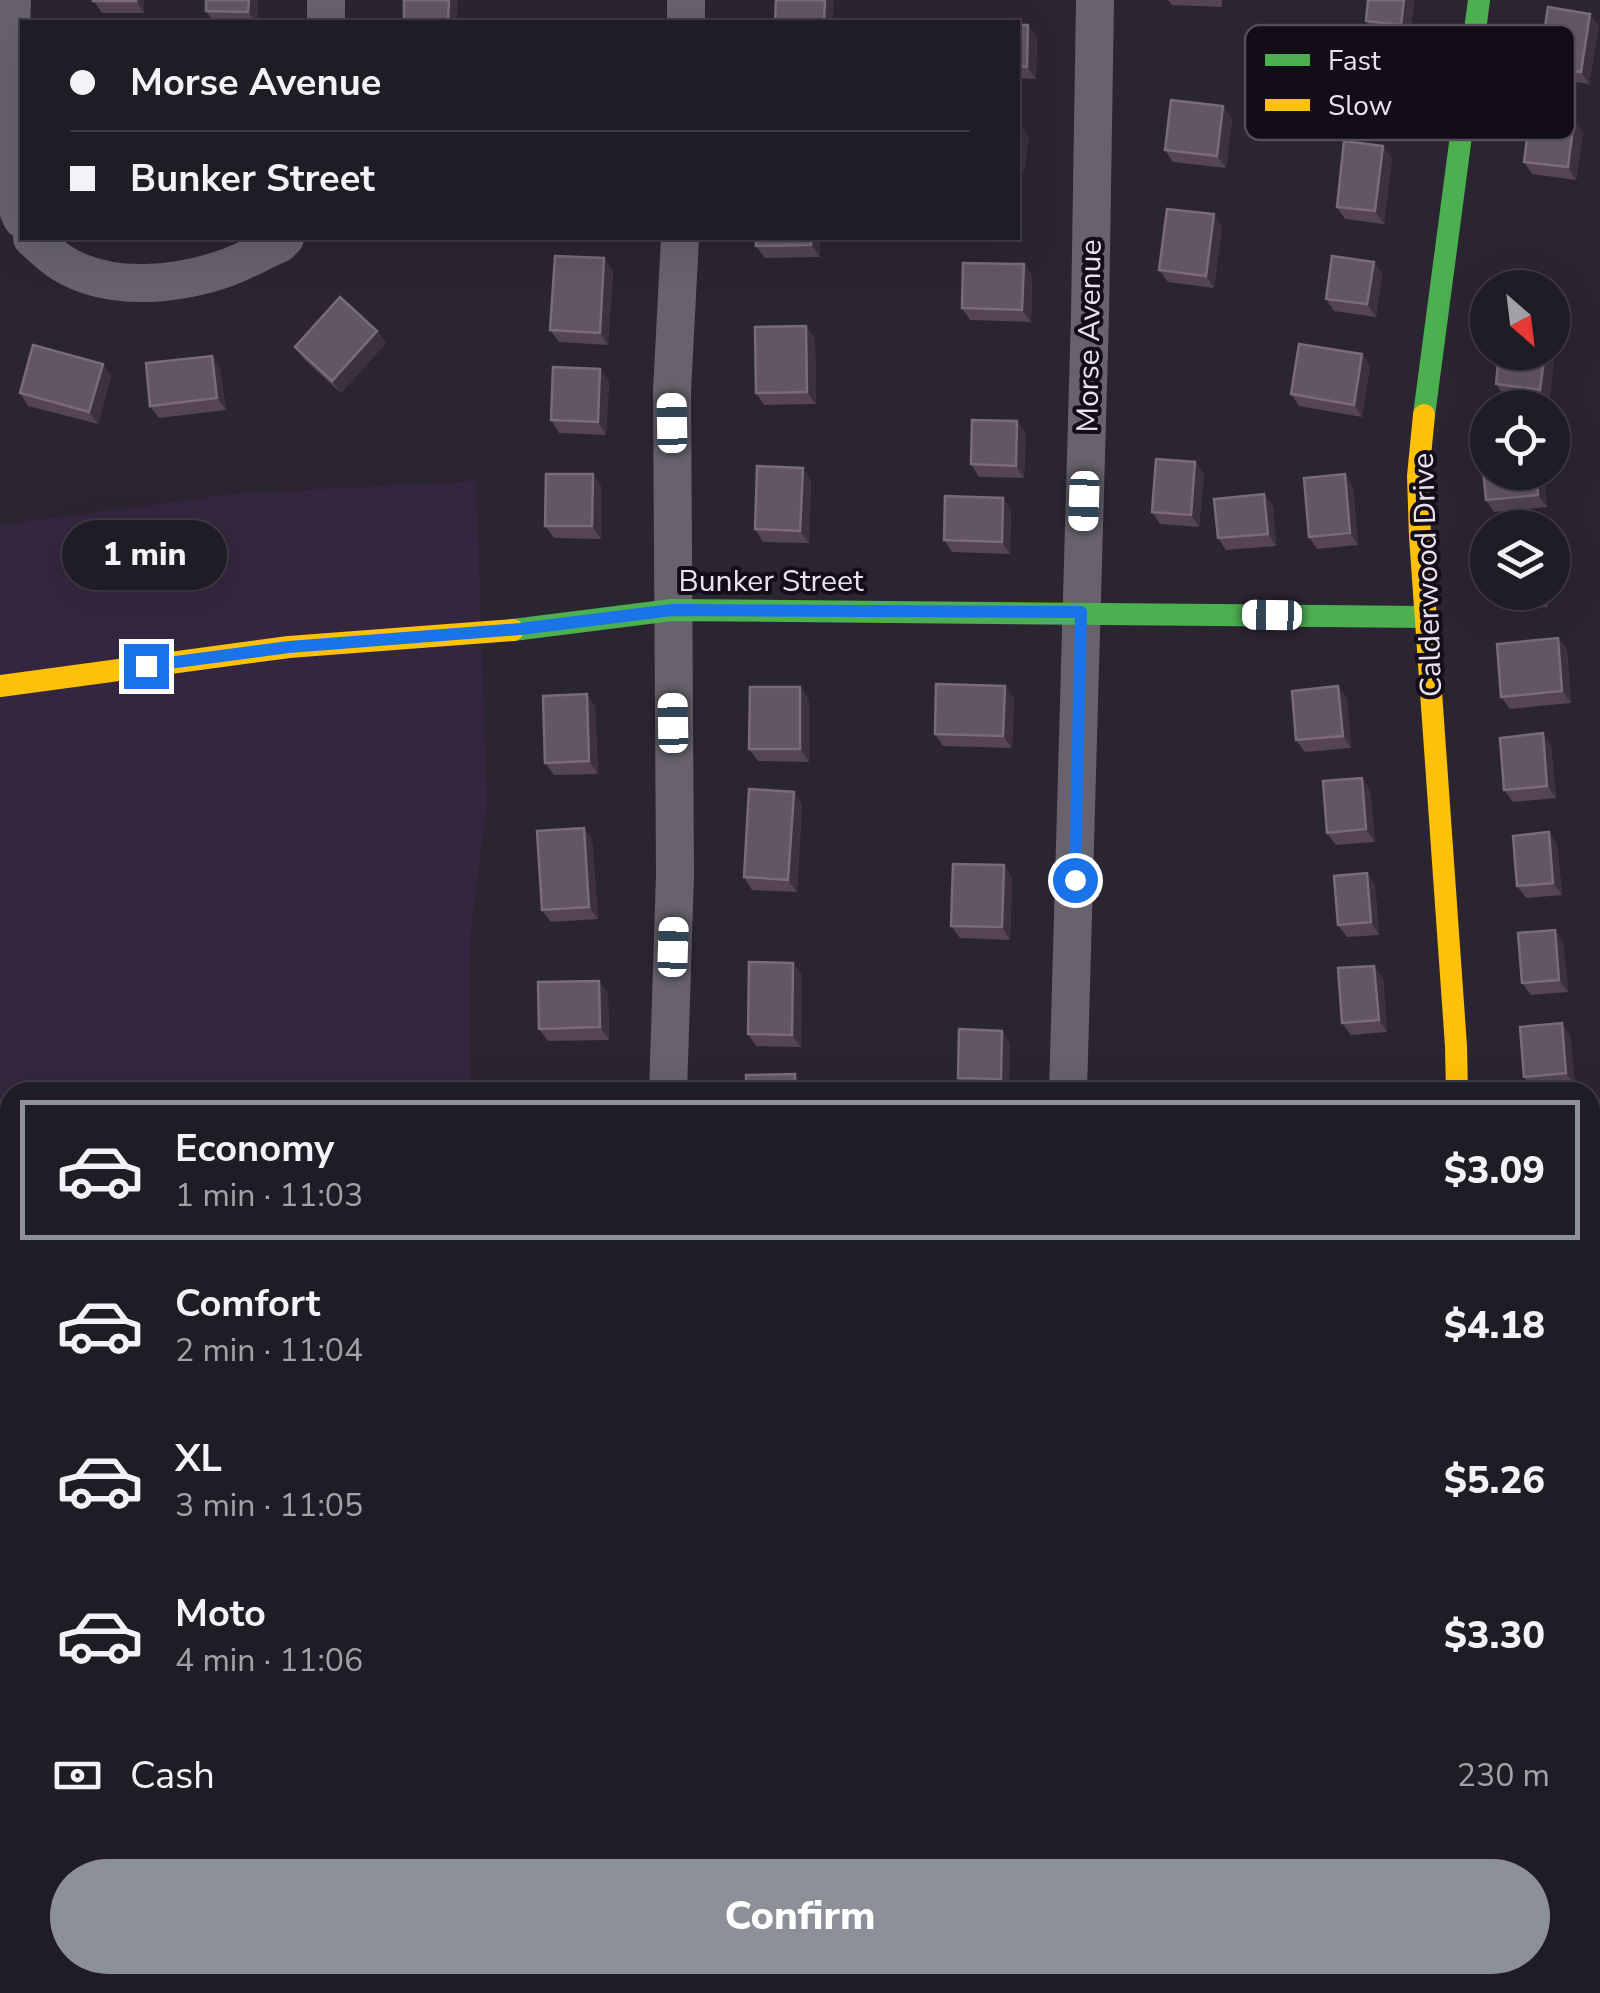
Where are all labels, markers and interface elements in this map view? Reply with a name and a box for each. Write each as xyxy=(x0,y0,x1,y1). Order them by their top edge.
legend xyxy=(1245,25,1575,140)
text: Fast xyxy=(1328,42,1381,80)
text: Morse Avenue xyxy=(130,57,381,108)
text: Slow xyxy=(1328,87,1392,125)
text: Bunker Street xyxy=(130,153,375,204)
street label: Morse Avenue xyxy=(1067,239,1112,433)
north arrow xyxy=(1470,270,1570,370)
map controls xyxy=(1470,270,1570,610)
button: locate xyxy=(1470,390,1570,490)
car xyxy=(656,393,688,453)
street label: Calderwood Drive xyxy=(1403,452,1452,698)
car xyxy=(1068,470,1100,532)
button: layers xyxy=(1470,510,1570,610)
callout: 1 min xyxy=(64,521,228,591)
text: 1 min xyxy=(102,533,187,576)
street label: Bunker Street xyxy=(678,561,864,602)
car xyxy=(1242,599,1302,631)
route end xyxy=(124,644,169,689)
car xyxy=(657,693,689,753)
route start xyxy=(1053,858,1098,903)
car xyxy=(657,916,689,978)
text: Economy xyxy=(175,1123,334,1174)
icon: car xyxy=(55,1125,145,1215)
text: $3.09 xyxy=(1444,1145,1545,1196)
text: 1 min · 11:03 xyxy=(175,1174,363,1217)
text: Comfort xyxy=(175,1278,320,1329)
icon: car xyxy=(55,1280,145,1370)
text: $4.18 xyxy=(1444,1300,1545,1351)
text: 2 min · 11:04 xyxy=(175,1329,363,1372)
text: XL xyxy=(175,1433,222,1484)
icon: car xyxy=(55,1435,145,1525)
text: $5.26 xyxy=(1444,1455,1545,1506)
text: 3 min · 11:05 xyxy=(175,1484,363,1527)
text: Moto xyxy=(175,1588,266,1639)
icon: car xyxy=(55,1590,145,1680)
text: $3.30 xyxy=(1444,1610,1545,1661)
text: 4 min · 11:06 xyxy=(175,1639,363,1682)
icon: cash xyxy=(50,1748,105,1803)
text: Cash xyxy=(130,1750,215,1801)
text: 230 m xyxy=(1457,1754,1550,1797)
button: Confirm xyxy=(50,1859,1550,1974)

